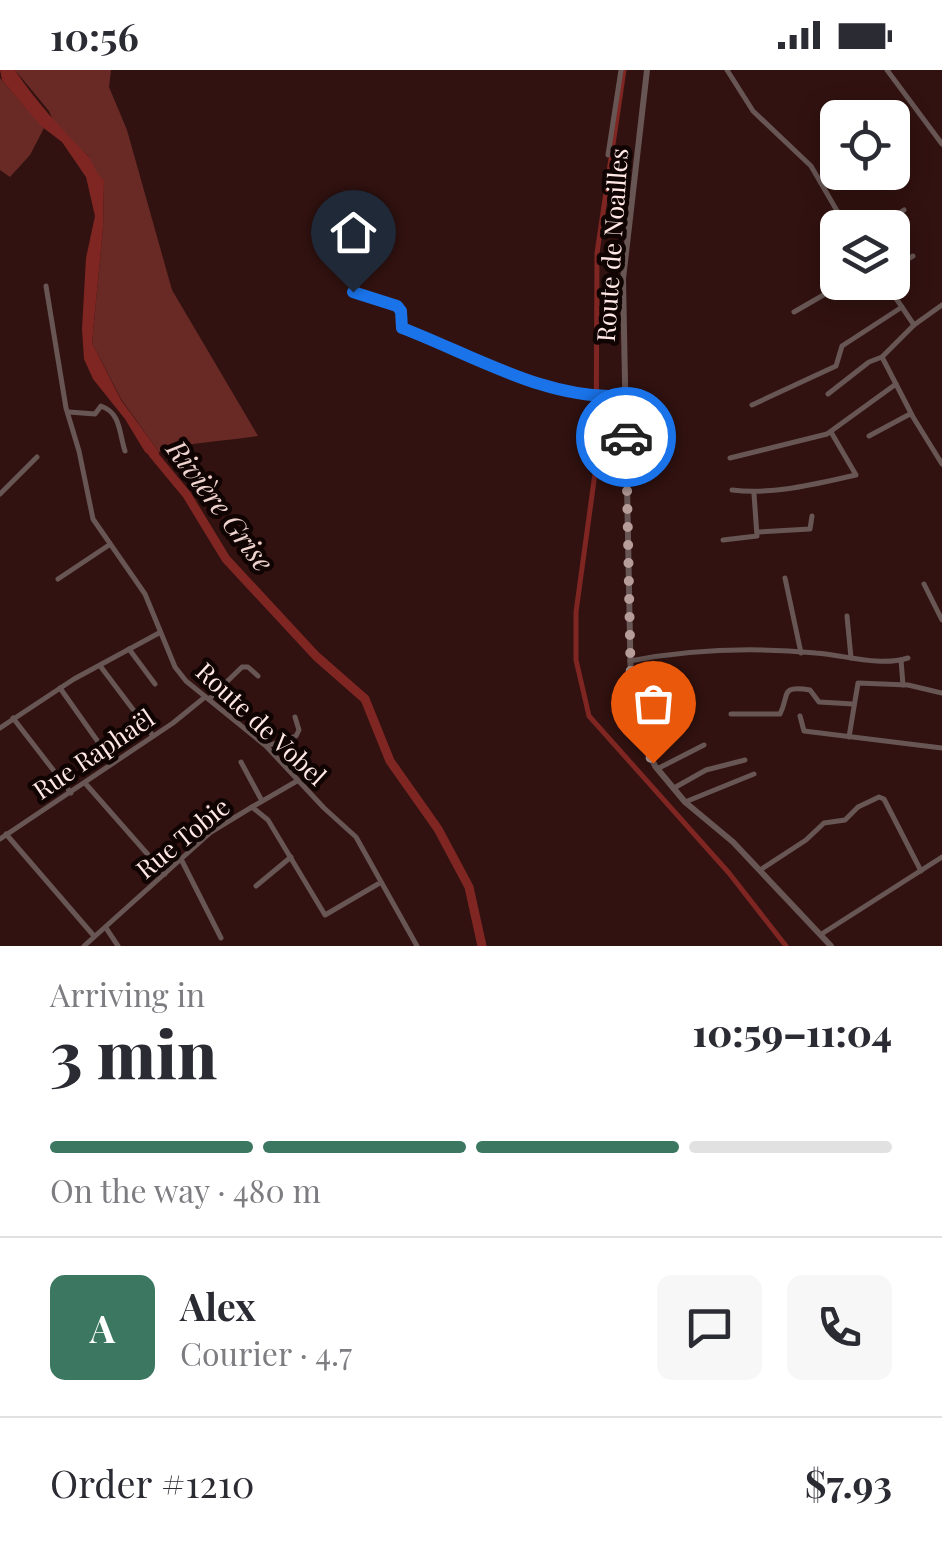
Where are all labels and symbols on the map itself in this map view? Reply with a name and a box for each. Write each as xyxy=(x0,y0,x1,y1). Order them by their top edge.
street label: Route de Noailles xyxy=(588,147,634,343)
pin xyxy=(311,190,396,293)
courier xyxy=(576,387,676,487)
water label: Rivière Grise xyxy=(159,431,283,578)
street label: Route de Vobel xyxy=(190,654,334,792)
pin xyxy=(611,661,696,764)
street label: Rue Raphaël xyxy=(26,700,160,806)
street label: Rue Tobie xyxy=(128,789,236,885)

